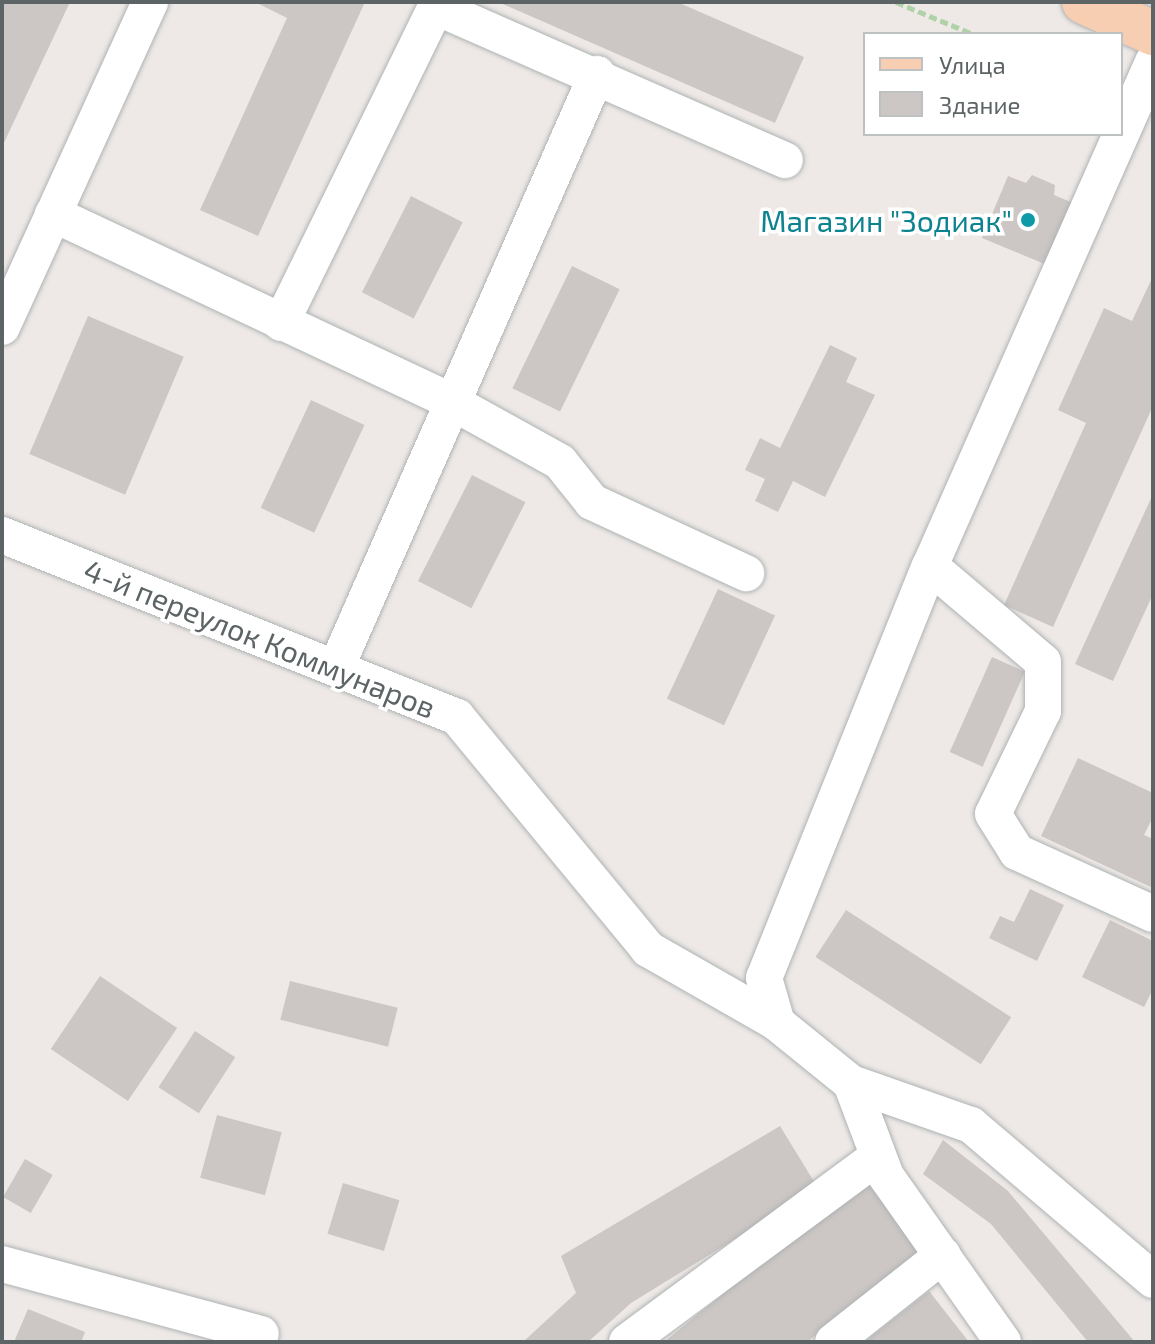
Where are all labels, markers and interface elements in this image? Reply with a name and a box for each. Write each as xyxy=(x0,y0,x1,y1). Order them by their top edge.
legend xyxy=(863,32,1123,136)
text: Улица xyxy=(939,50,1006,79)
text: Здание xyxy=(939,90,1021,119)
place label: Магазин "Зодиак" xyxy=(760,202,1012,238)
marker: Магазин "Зодиак" xyxy=(1019,211,1037,229)
street label: 4-й переулок Коммунаров xyxy=(79,551,441,725)

